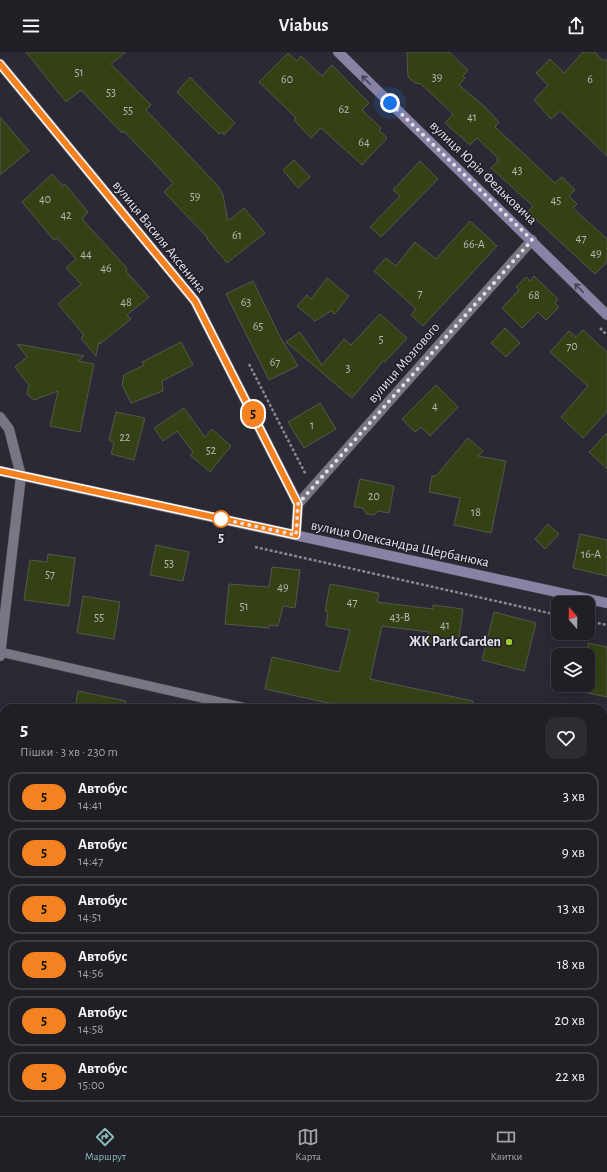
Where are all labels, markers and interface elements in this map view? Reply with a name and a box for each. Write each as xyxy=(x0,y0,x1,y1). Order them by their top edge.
icon: menu xyxy=(20,15,42,37)
icon: share xyxy=(565,15,587,37)
text: Viabus xyxy=(279,17,328,35)
house number: 51 xyxy=(74,66,84,78)
house number: 39 xyxy=(432,71,443,83)
house number: 60 xyxy=(281,73,293,85)
house number: 6 xyxy=(587,73,593,85)
one-way arrow xyxy=(361,75,371,85)
house number: 53 xyxy=(106,86,116,98)
your location xyxy=(380,93,400,113)
house number: 62 xyxy=(338,103,350,115)
house number: 55 xyxy=(123,104,133,116)
house number: 41 xyxy=(467,111,477,123)
street label: вулиця Юрія Федьковича xyxy=(427,118,540,228)
house number: 64 xyxy=(358,136,370,148)
house number: 43 xyxy=(512,164,522,176)
street label: вулиця Василя Аксенина xyxy=(110,178,209,296)
house number: 59 xyxy=(190,190,201,202)
house number: 40 xyxy=(39,193,51,205)
house number: 45 xyxy=(551,194,561,206)
house number: 42 xyxy=(60,209,72,221)
house number: 61 xyxy=(232,229,242,241)
house number: 47 xyxy=(576,232,586,244)
house number: 66-А xyxy=(463,238,485,250)
house number: 49 xyxy=(590,247,602,259)
house number: 44 xyxy=(80,248,92,260)
house number: 46 xyxy=(100,262,112,274)
one-way arrow xyxy=(575,283,584,293)
house number: 7 xyxy=(417,287,423,299)
house number: 68 xyxy=(528,289,540,301)
house number: 48 xyxy=(120,296,132,308)
house number: 63 xyxy=(241,296,251,308)
house number: 65 xyxy=(253,320,263,332)
street label: вулиця Мозгового xyxy=(366,320,443,406)
house number: 5 xyxy=(378,333,384,345)
house number: 70 xyxy=(566,340,578,352)
house number: 67 xyxy=(270,356,280,368)
house number: 3 xyxy=(346,362,351,374)
house number: 4 xyxy=(432,400,438,412)
line badge: 5 xyxy=(240,401,266,427)
text: 5 xyxy=(250,407,256,421)
house number: 1 xyxy=(310,419,314,431)
house number: 22 xyxy=(120,431,131,443)
house number: 52 xyxy=(206,444,217,456)
house number: 20 xyxy=(368,490,380,502)
house number: 18 xyxy=(471,506,481,518)
marker: 5 xyxy=(212,510,230,528)
street label: вулиця Олександра Щербанюка xyxy=(310,518,491,570)
place label: 5 xyxy=(218,531,224,545)
house number: 16-А xyxy=(581,548,601,560)
house number: 53 xyxy=(164,557,174,569)
house number: 57 xyxy=(45,568,55,580)
house number: 49 xyxy=(277,581,289,593)
house number: 47 xyxy=(347,596,357,608)
north arrow xyxy=(551,596,595,640)
map controls xyxy=(551,596,595,692)
house number: 51 xyxy=(239,600,249,612)
house number: 55 xyxy=(94,611,104,623)
house number: 43-В xyxy=(390,611,411,623)
house number: 41 xyxy=(440,619,450,631)
place label: ЖК Park Garden xyxy=(409,635,501,649)
marker: ЖК Park Garden xyxy=(504,637,514,647)
button: layers xyxy=(551,648,595,692)
button: heart xyxy=(545,717,587,759)
text: 5 xyxy=(20,720,28,739)
text: Пішки · 3 хв · 230 m xyxy=(20,746,118,759)
text: Автобус xyxy=(78,781,128,796)
text: 3 хв xyxy=(563,789,585,804)
text: 5 xyxy=(41,790,47,804)
text: 14:41 xyxy=(78,799,102,812)
text: Автобус xyxy=(78,837,128,852)
text: 9 хв xyxy=(562,845,585,860)
text: 5 xyxy=(41,846,47,860)
text: 14:47 xyxy=(78,855,103,868)
text: Автобус xyxy=(78,893,128,908)
text: 13 хв xyxy=(558,901,585,916)
text: 5 xyxy=(41,902,47,916)
text: 14:51 xyxy=(78,911,102,924)
text: Автобус xyxy=(78,949,128,964)
text: 18 хв xyxy=(557,957,585,972)
text: 5 xyxy=(41,958,47,972)
text: 14:56 xyxy=(78,967,103,980)
text: Автобус xyxy=(78,1005,128,1020)
text: 20 хв xyxy=(554,1013,585,1028)
text: 5 xyxy=(41,1014,47,1028)
text: 14:58 xyxy=(78,1023,103,1036)
text: Автобус xyxy=(78,1061,128,1076)
text: 22 хв xyxy=(555,1069,585,1084)
text: 5 xyxy=(41,1070,47,1084)
text: 15:00 xyxy=(78,1079,105,1092)
tab: Маршрут xyxy=(85,1126,126,1163)
tab: Карта xyxy=(295,1126,321,1163)
tab: Квитки xyxy=(491,1126,522,1163)

